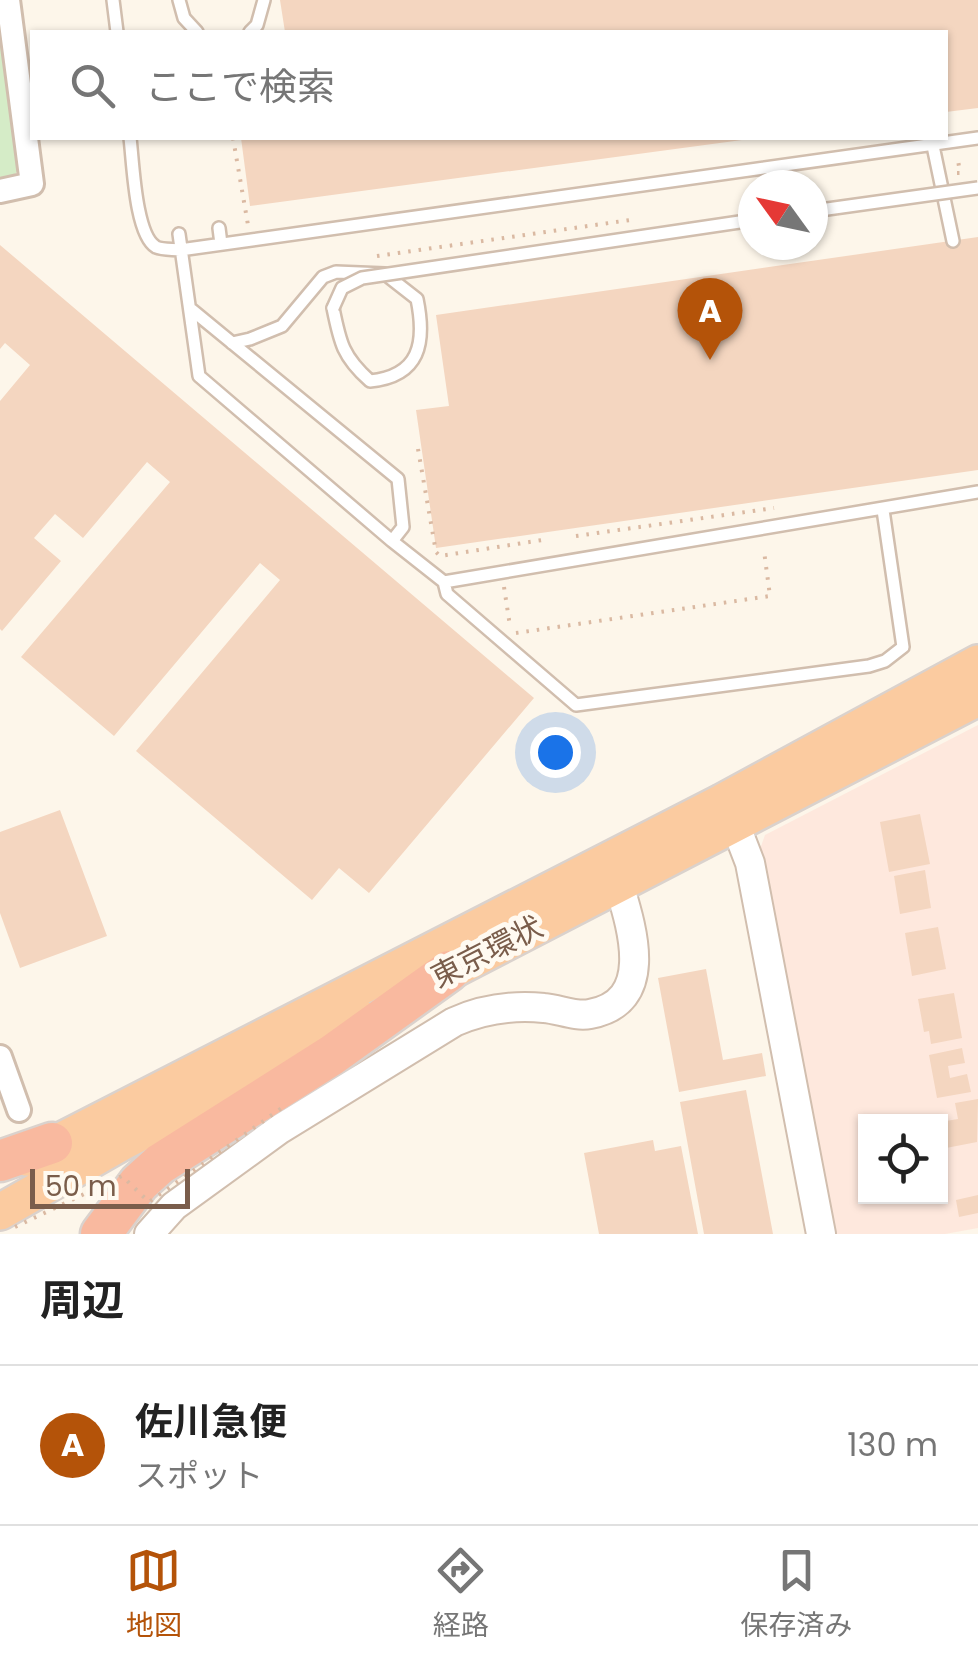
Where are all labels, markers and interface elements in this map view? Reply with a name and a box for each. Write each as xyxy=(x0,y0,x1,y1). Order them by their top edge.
search box xyxy=(30,30,948,140)
icon: search xyxy=(65,58,120,113)
text: ここで検索 xyxy=(145,60,335,113)
north arrow xyxy=(738,170,828,260)
pin: A xyxy=(678,278,742,360)
your location xyxy=(530,727,581,778)
street label: 東京環状 xyxy=(424,905,550,998)
map controls xyxy=(858,1114,948,1204)
button: locate xyxy=(858,1114,948,1204)
scale bar xyxy=(30,1164,190,1208)
text: 50 m xyxy=(45,1167,116,1206)
text: 周辺 xyxy=(40,1271,124,1330)
text: 佐川急便 xyxy=(135,1395,287,1448)
text: A xyxy=(61,1422,84,1467)
text: 130 m xyxy=(847,1422,938,1467)
text: スポット xyxy=(135,1453,263,1498)
tab: 地図 xyxy=(126,1543,182,1647)
tab: 経路 xyxy=(433,1543,489,1647)
tab: 保存済み xyxy=(740,1543,852,1647)

